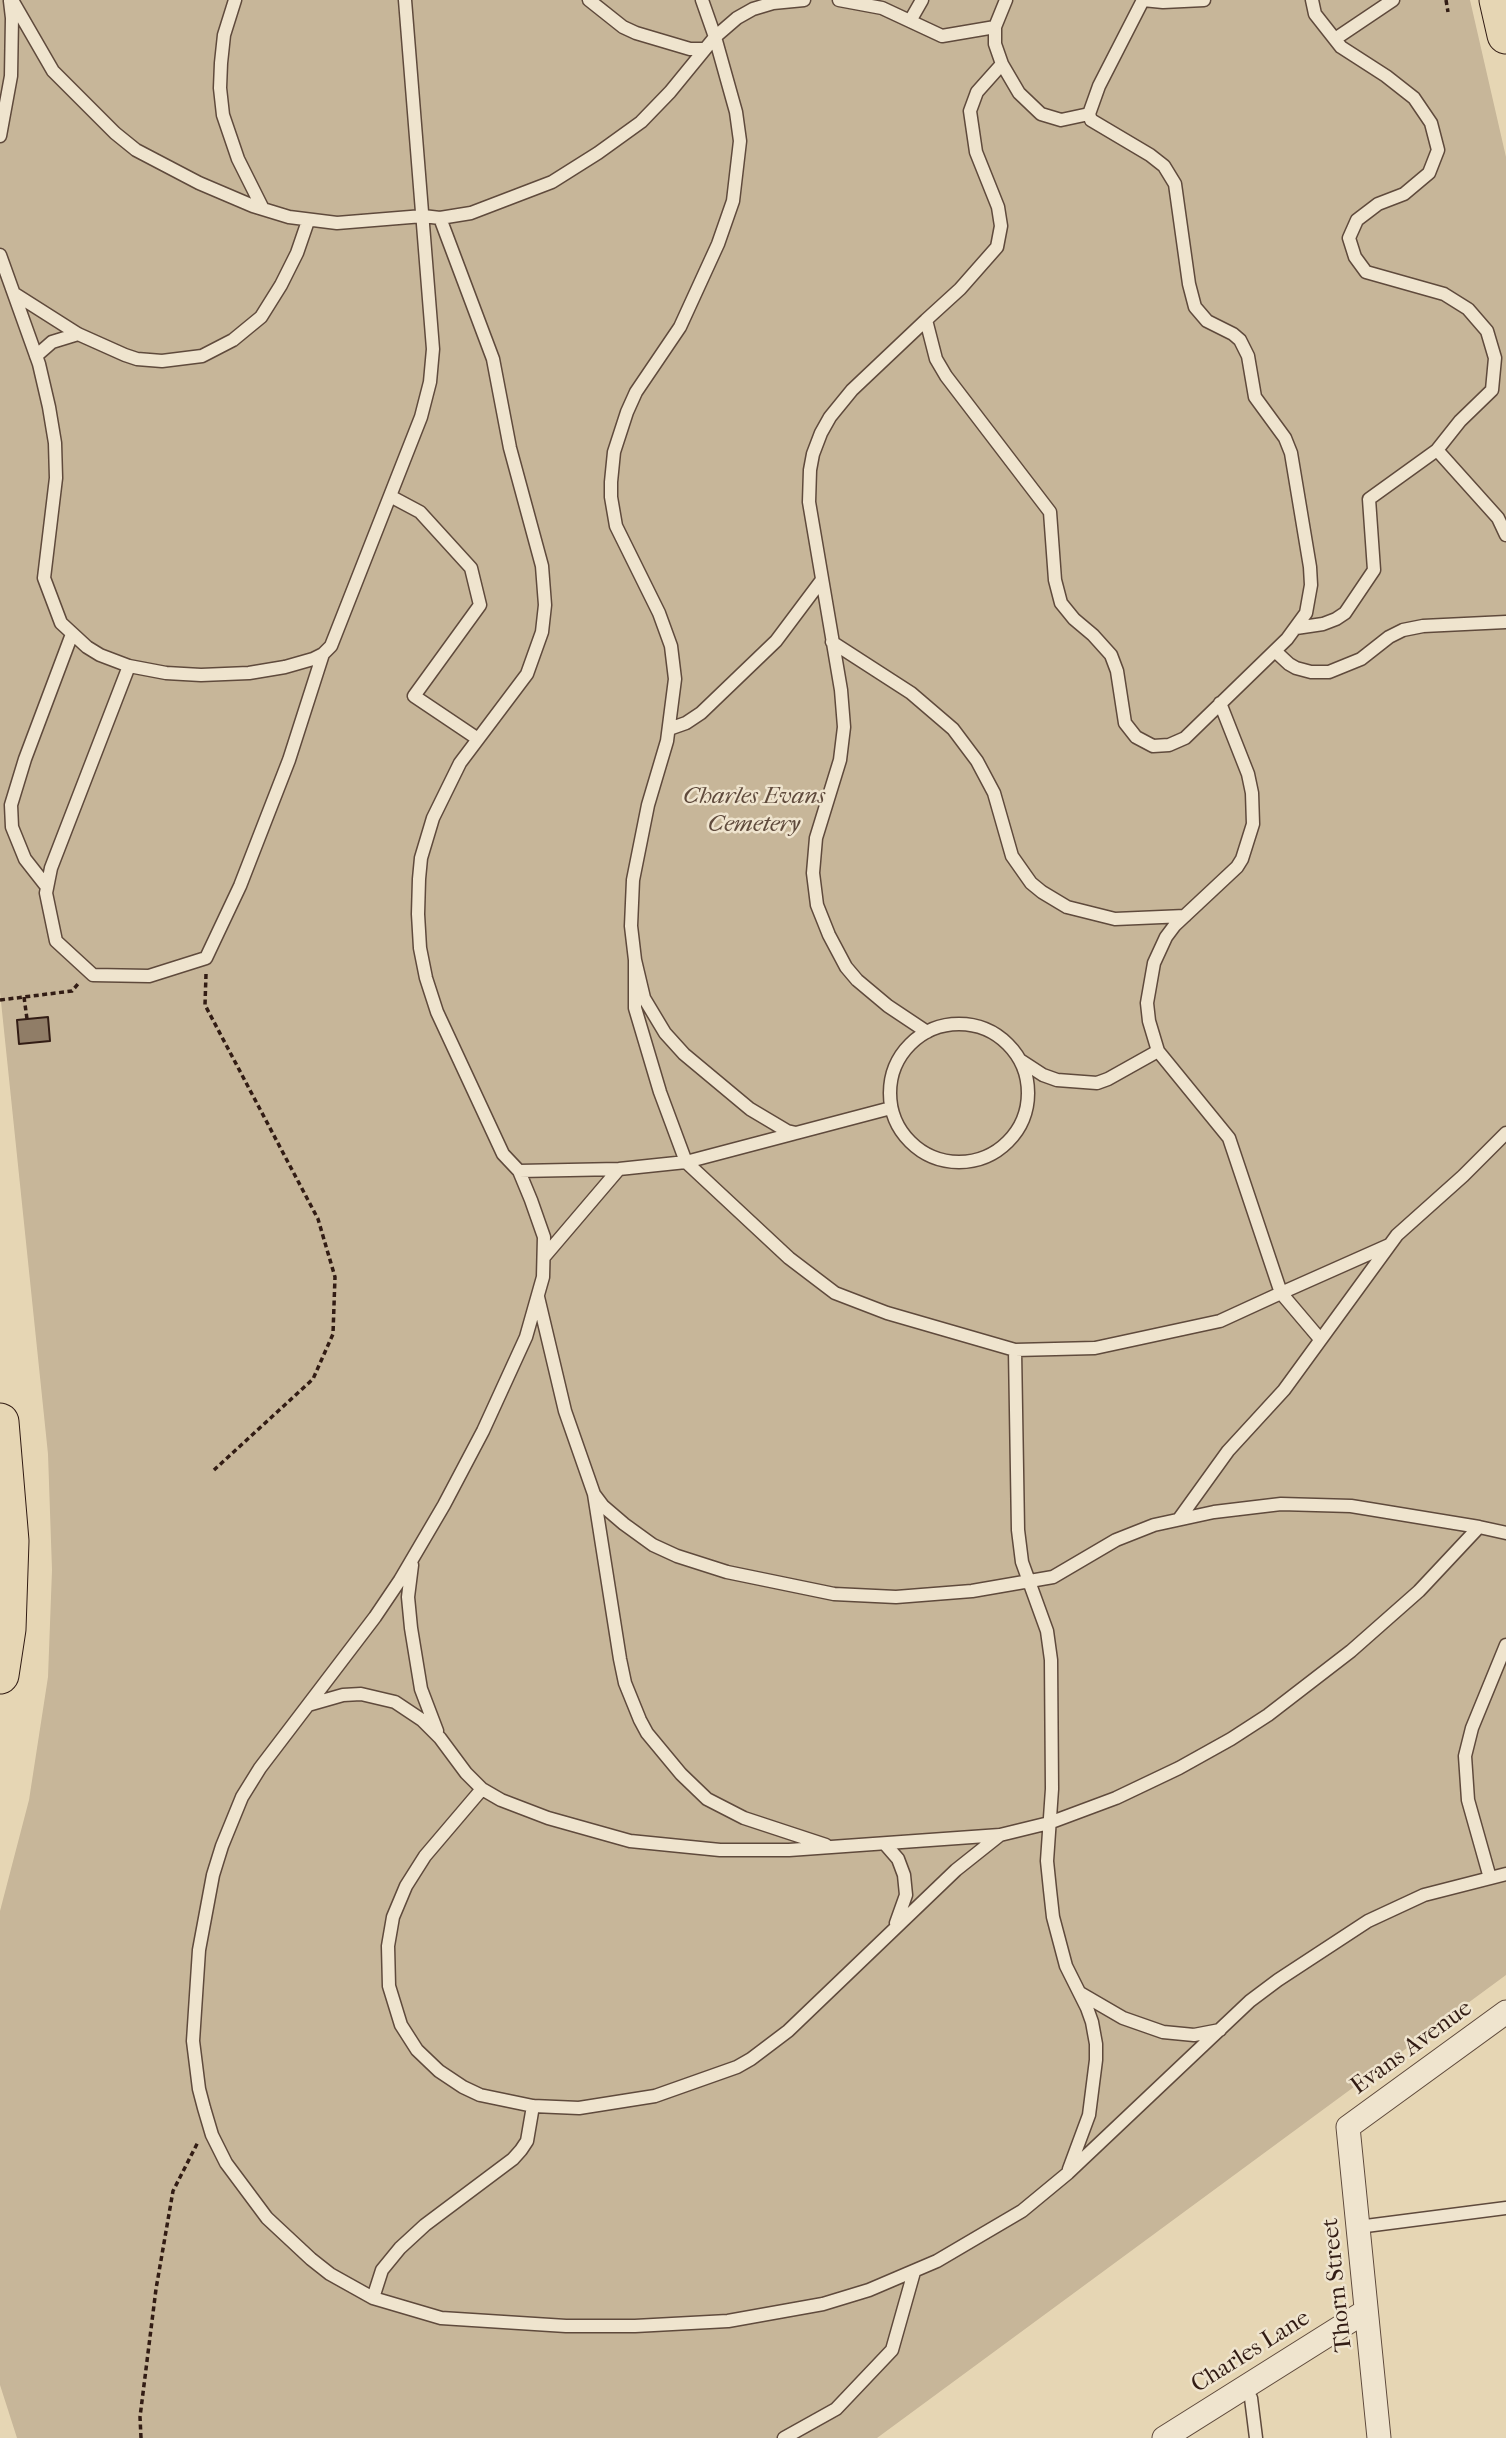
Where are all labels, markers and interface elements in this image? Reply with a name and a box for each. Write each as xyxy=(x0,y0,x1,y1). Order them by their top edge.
park label: Charles Evans Cemetery xyxy=(683,783,825,839)
street label: Evans Avenue xyxy=(1346,1994,1478,2102)
street label: Thorn Street xyxy=(1317,2217,1359,2353)
street label: Charles Lane xyxy=(1186,2304,1316,2400)

